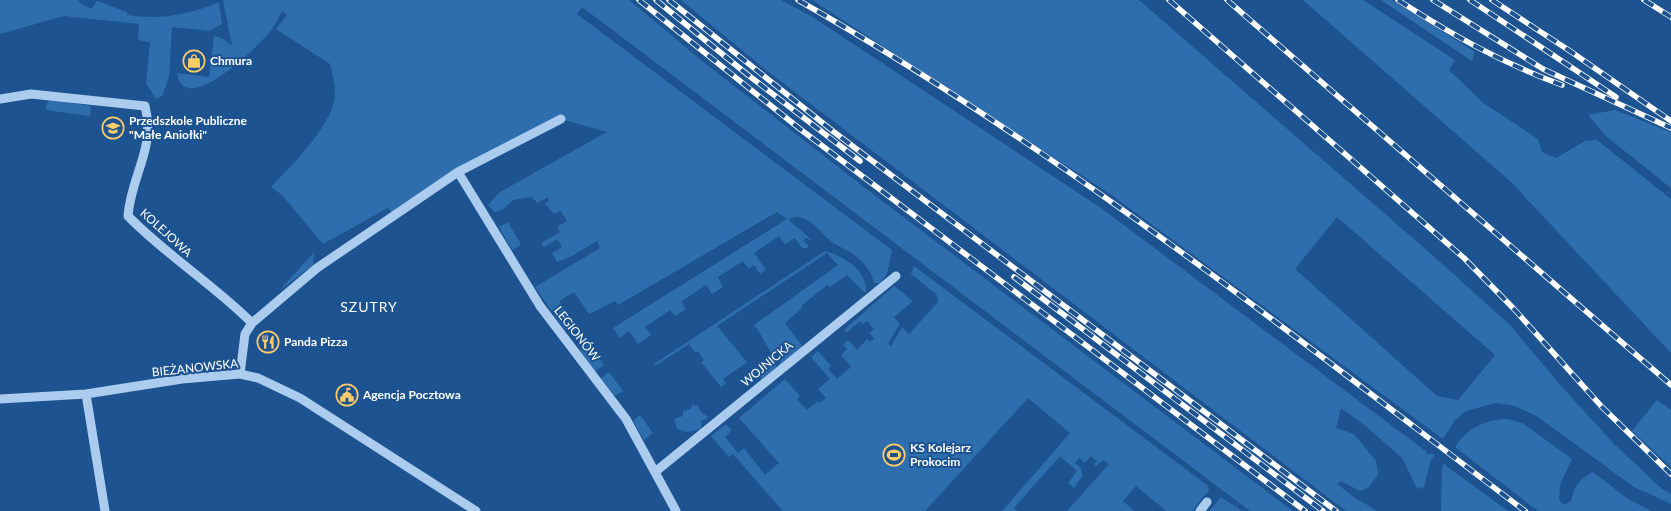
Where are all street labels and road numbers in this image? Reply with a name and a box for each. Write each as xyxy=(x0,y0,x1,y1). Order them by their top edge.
street label: KOLEJOWA xyxy=(137,205,196,260)
street label: LEGIONÓW xyxy=(551,303,604,365)
street label: WOJNICKA xyxy=(738,337,796,390)
street label: BIEŻANOWSKA xyxy=(151,355,240,380)

